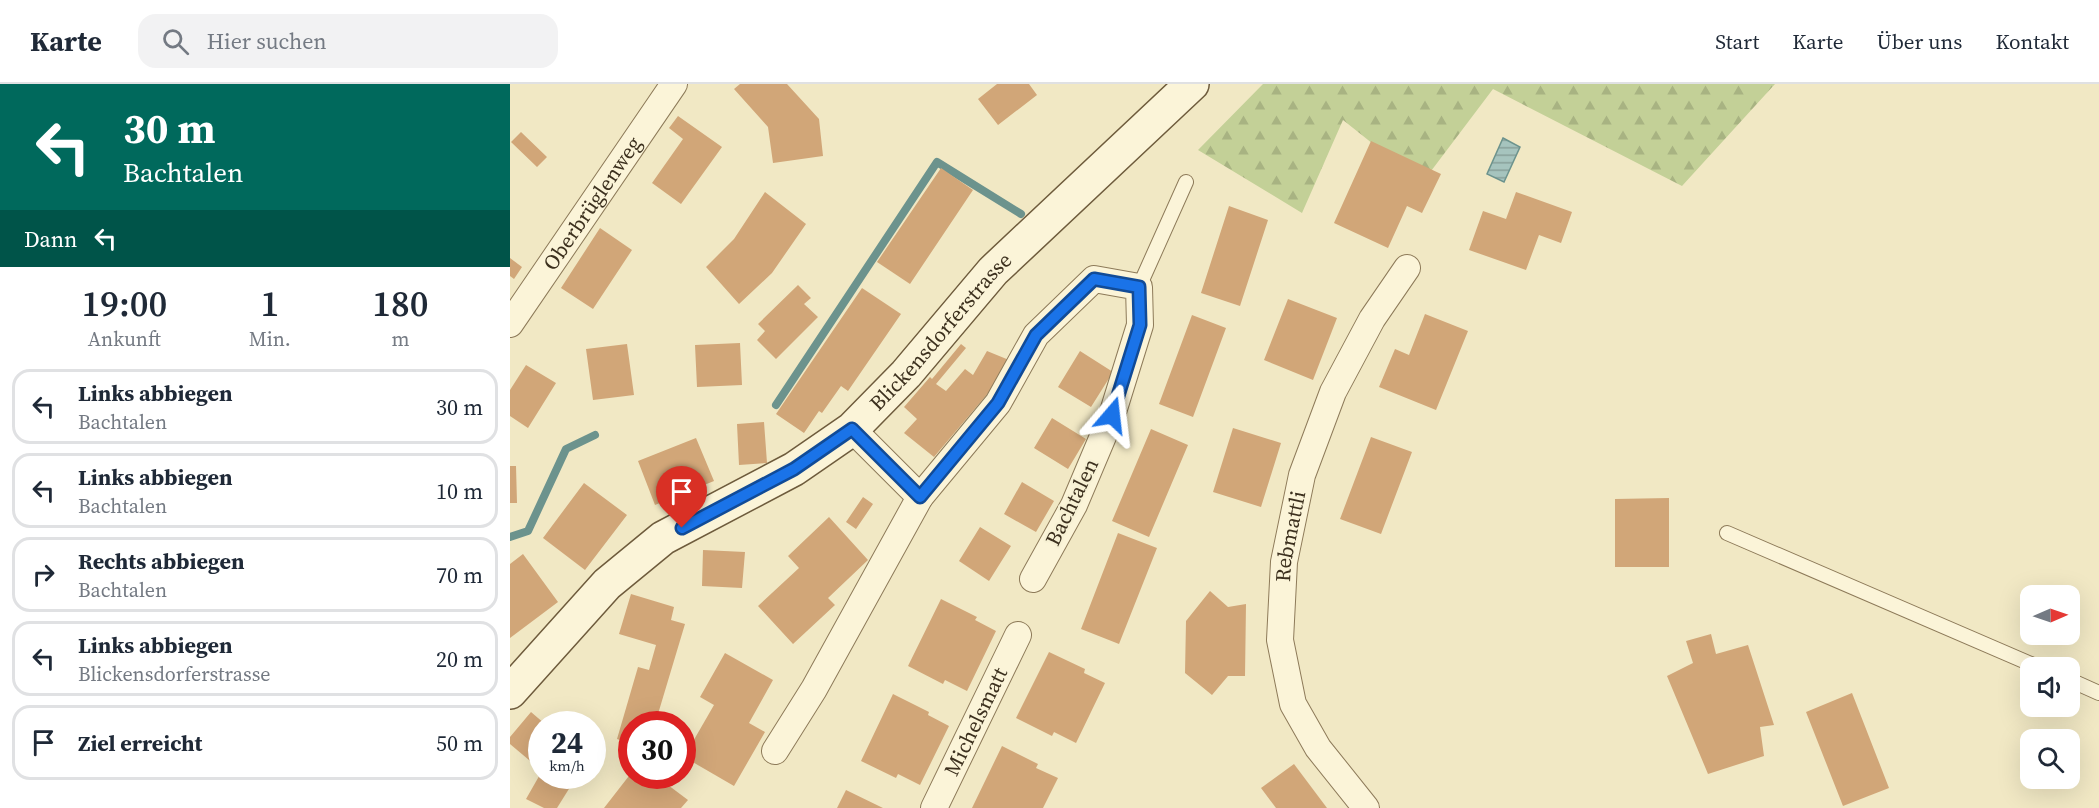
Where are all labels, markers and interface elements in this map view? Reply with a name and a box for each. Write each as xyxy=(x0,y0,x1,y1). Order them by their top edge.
search box xyxy=(138,14,558,68)
text: Karte xyxy=(30,22,102,60)
icon: search xyxy=(159,25,192,58)
text: Hier suchen xyxy=(207,26,327,56)
text: Start xyxy=(1715,27,1759,56)
text: Karte xyxy=(1792,27,1843,56)
text: Über uns xyxy=(1876,27,1962,56)
text: Kontakt xyxy=(1995,27,2069,56)
text: 30 m xyxy=(123,99,216,157)
icon: left xyxy=(24,108,102,186)
street label: Oberbrüglenweg xyxy=(536,130,648,276)
text: Bachtalen xyxy=(123,154,243,191)
icon: left xyxy=(89,222,122,255)
text: Dann xyxy=(24,224,77,254)
street label: Blickensdorferstrasse xyxy=(863,246,1018,417)
text: 19:00 xyxy=(82,279,167,328)
text: 1 xyxy=(260,279,279,328)
text: 180 xyxy=(372,279,428,328)
text: Ankunft xyxy=(88,325,161,353)
text: Min. xyxy=(249,325,291,353)
text: m xyxy=(391,325,409,353)
text: Links abbiegen xyxy=(78,378,233,408)
position arrow xyxy=(1080,383,1144,447)
icon: left xyxy=(27,390,60,423)
text: 30 m xyxy=(436,392,483,422)
text: Bachtalen xyxy=(78,408,167,436)
street label: Bachtalen xyxy=(1038,453,1105,550)
text: Links abbiegen xyxy=(78,462,233,492)
pin xyxy=(656,466,707,528)
icon: left xyxy=(27,474,60,507)
icon: arrive xyxy=(665,475,698,508)
text: 10 m xyxy=(436,476,483,506)
street label: Rebmattli xyxy=(1268,488,1312,583)
text: Bachtalen xyxy=(78,492,167,520)
text: Rechts abbiegen xyxy=(78,546,245,576)
icon: right xyxy=(27,558,60,591)
text: 70 m xyxy=(436,560,483,590)
text: Bachtalen xyxy=(78,576,167,604)
north arrow xyxy=(2020,585,2080,645)
map controls xyxy=(2020,585,2080,789)
text: Links abbiegen xyxy=(78,630,233,660)
icon: left xyxy=(27,642,60,675)
text: 20 m xyxy=(436,644,483,674)
button: sound xyxy=(2020,657,2080,717)
text: Blickensdorferstrasse xyxy=(78,660,271,688)
street label: Michelsmatt xyxy=(937,662,1014,780)
speed limit sign: 30 xyxy=(618,711,696,789)
text: 24 xyxy=(551,722,583,763)
icon: arrive xyxy=(27,726,60,759)
text: Ziel erreicht xyxy=(78,728,202,758)
text: 50 m xyxy=(436,728,483,758)
button: search xyxy=(2020,729,2080,789)
text: km/h xyxy=(549,755,585,776)

